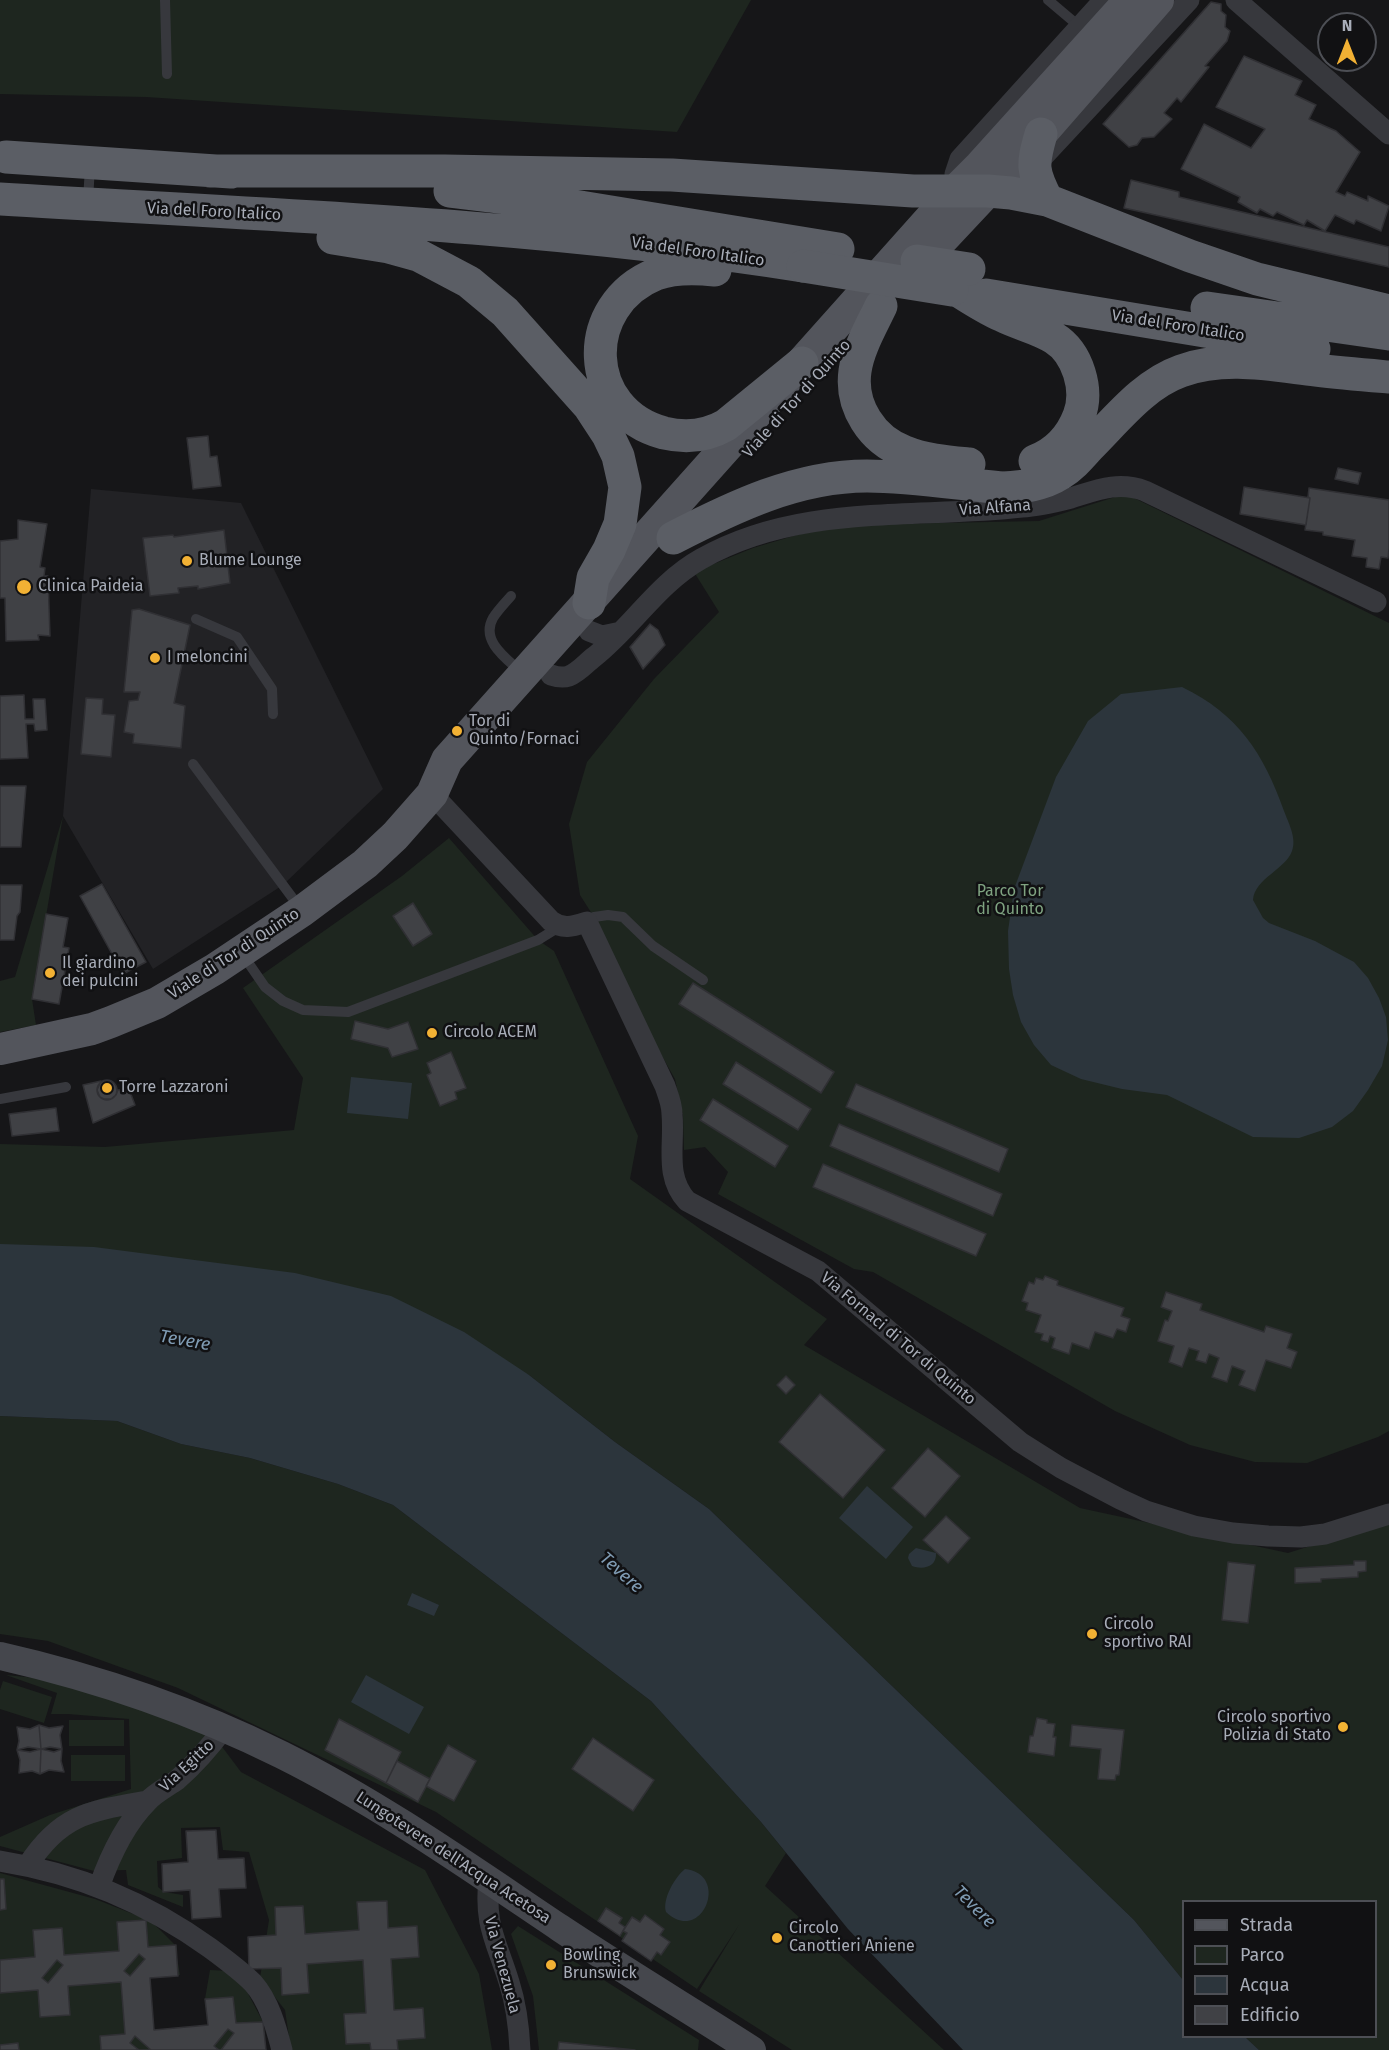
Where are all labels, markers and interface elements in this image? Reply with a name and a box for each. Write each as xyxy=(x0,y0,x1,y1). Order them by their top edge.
north arrow xyxy=(1317,12,1377,72)
text: N xyxy=(1342,16,1352,35)
street label: Via del Foro Italico xyxy=(146,199,282,225)
street label: Via del Foro Italico xyxy=(630,233,766,271)
street label: Via del Foro Italico xyxy=(1110,306,1246,346)
street label: Viale di Tor di Quinto xyxy=(739,336,855,462)
street label: Via Alfana xyxy=(958,496,1032,520)
place label: Blume Lounge xyxy=(199,551,302,571)
marker: Blume Lounge xyxy=(180,554,194,568)
place label: Clinica Paideia xyxy=(38,577,143,597)
marker: Clinica Paideia xyxy=(15,578,33,596)
place label: I meloncini xyxy=(167,648,248,668)
marker: I meloncini xyxy=(148,651,162,665)
place label: Tor di Quinto/Fornaci xyxy=(469,712,580,750)
marker: Tor di Quinto/Fornaci xyxy=(450,724,464,738)
park label: Parco Tor di Quinto xyxy=(976,882,1044,920)
street label: Viale di Tor di Quinto xyxy=(165,904,303,1004)
place label: Il giardino dei pulcini xyxy=(62,954,139,992)
marker: Il giardino dei pulcini xyxy=(43,966,57,980)
place label: Circolo ACEM xyxy=(444,1023,537,1043)
marker: Circolo ACEM xyxy=(425,1026,439,1040)
place label: Torre Lazzaroni xyxy=(119,1078,228,1098)
marker: Torre Lazzaroni xyxy=(100,1081,114,1095)
street label: Via Fornaci di Tor di Quinto xyxy=(817,1268,979,1410)
water label: Tevere xyxy=(158,1326,212,1356)
water label: Tevere xyxy=(595,1548,647,1598)
place label: Circolo sportivo RAI xyxy=(1104,1615,1192,1653)
marker: Circolo sportivo RAI xyxy=(1085,1627,1099,1641)
place label: Circolo sportivo Polizia di Stato xyxy=(1217,1708,1331,1746)
marker: Circolo sportivo Polizia di Stato xyxy=(1336,1720,1350,1734)
street label: Via Egitto xyxy=(156,1736,218,1796)
street label: Lungotevere dell'Acqua Acetosa xyxy=(352,1788,554,1928)
water label: Tevere xyxy=(948,1881,1000,1933)
legend xyxy=(1182,1900,1377,2038)
street label: Via Venezuela xyxy=(480,1914,524,2016)
text: Strada xyxy=(1240,1914,1293,1936)
place label: Circolo Canottieri Aniene xyxy=(789,1919,915,1957)
marker: Circolo Canottieri Aniene xyxy=(770,1931,784,1945)
text: Parco xyxy=(1240,1944,1284,1966)
place label: Bowling Brunswick xyxy=(563,1946,637,1984)
marker: Bowling Brunswick xyxy=(544,1958,558,1972)
text: Acqua xyxy=(1240,1974,1290,1996)
text: Edificio xyxy=(1240,2004,1300,2026)

